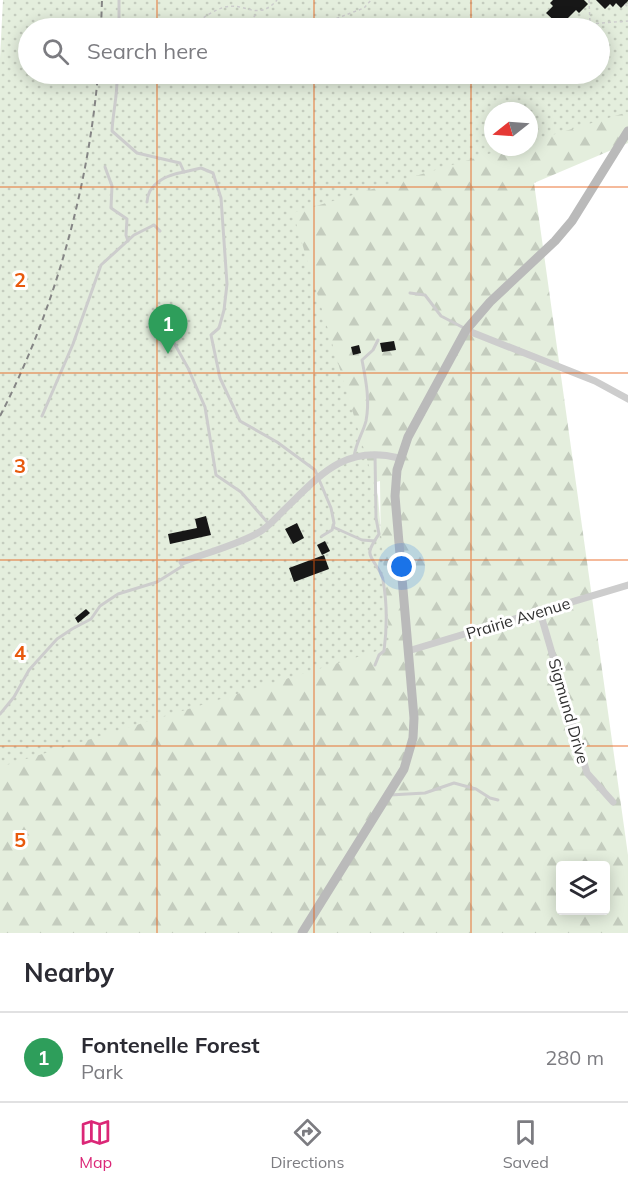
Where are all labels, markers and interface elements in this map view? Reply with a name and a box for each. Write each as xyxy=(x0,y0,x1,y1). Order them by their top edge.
search box xyxy=(18,18,610,84)
icon: search xyxy=(39,35,72,68)
text: Search here xyxy=(87,37,208,65)
north arrow xyxy=(484,102,538,156)
text: 2 xyxy=(14,267,26,292)
pin: 1 xyxy=(148,304,188,354)
text: 3 xyxy=(14,453,26,478)
your location xyxy=(387,552,416,581)
street label: Prairie Avenue xyxy=(464,593,572,643)
text: 4 xyxy=(14,640,26,665)
street label: Sigmund Drive xyxy=(544,656,594,766)
text: 5 xyxy=(14,827,26,852)
map controls xyxy=(556,861,610,915)
button: layers xyxy=(556,861,610,915)
text: Nearby xyxy=(24,956,114,989)
text: Fontenelle Forest xyxy=(81,1031,260,1059)
text: 1 xyxy=(38,1045,50,1070)
text: 280 m xyxy=(545,1045,604,1070)
text: Park xyxy=(81,1059,123,1084)
tab: Map xyxy=(79,1116,112,1172)
tab: Directions xyxy=(270,1116,344,1172)
tab: Saved xyxy=(503,1116,549,1172)

